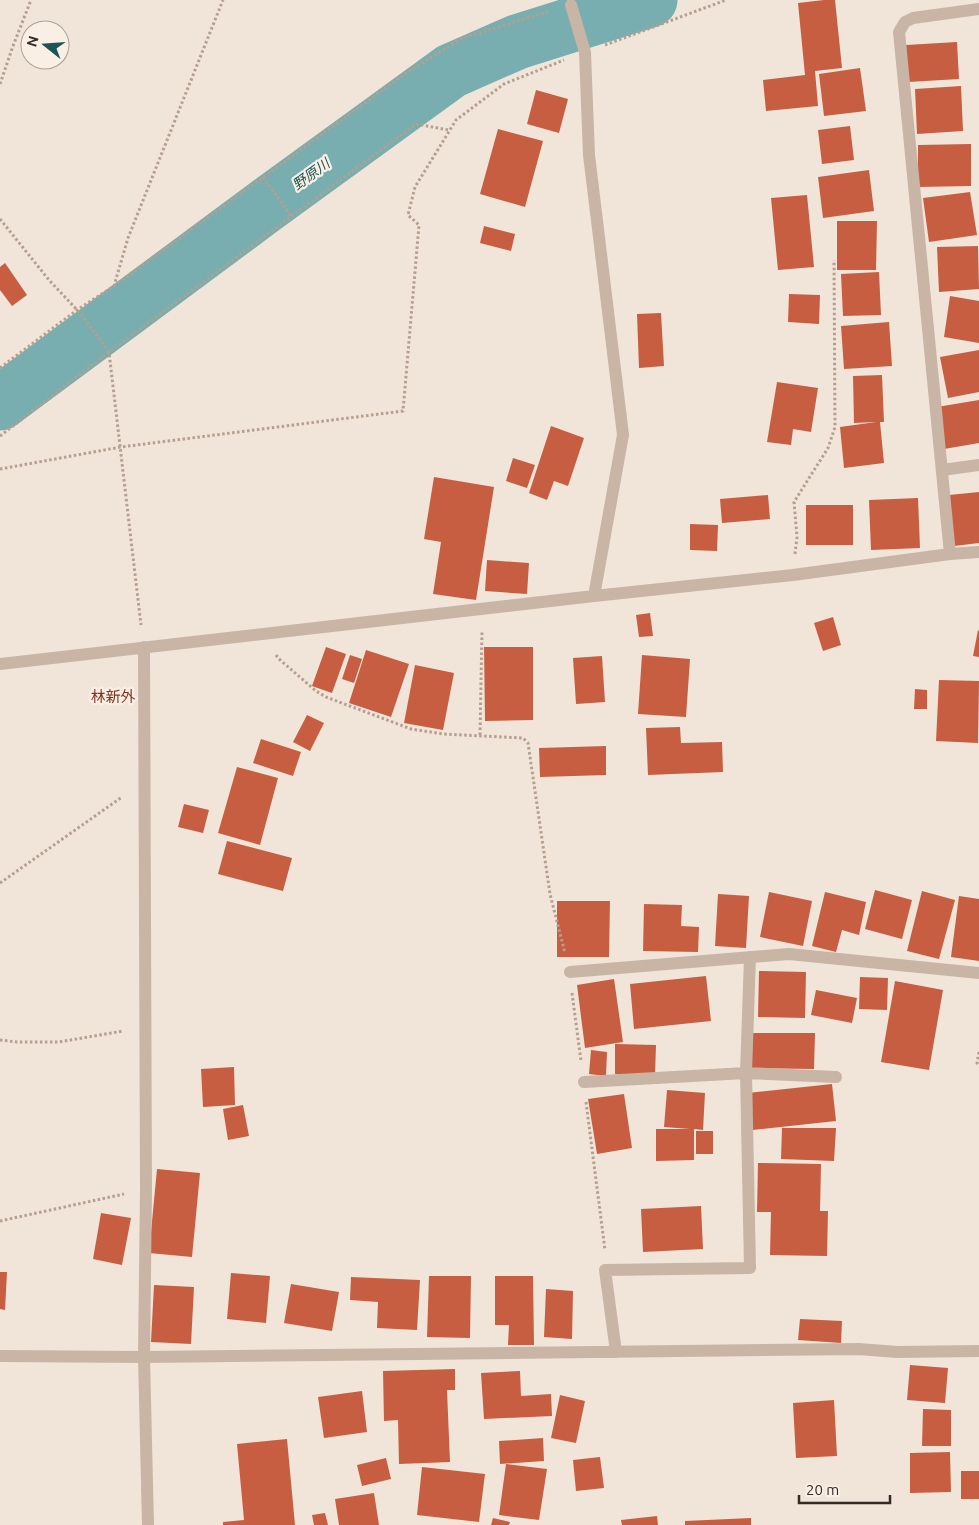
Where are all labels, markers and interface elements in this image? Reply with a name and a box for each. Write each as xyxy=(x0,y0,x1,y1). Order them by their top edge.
north arrow xyxy=(20,20,70,70)
text: N xyxy=(23,34,42,49)
water label: 野原川 xyxy=(289,154,334,193)
district label: 林新外 xyxy=(90,688,136,705)
scale bar xyxy=(799,1472,890,1504)
text: 20 m xyxy=(806,1481,839,1498)

